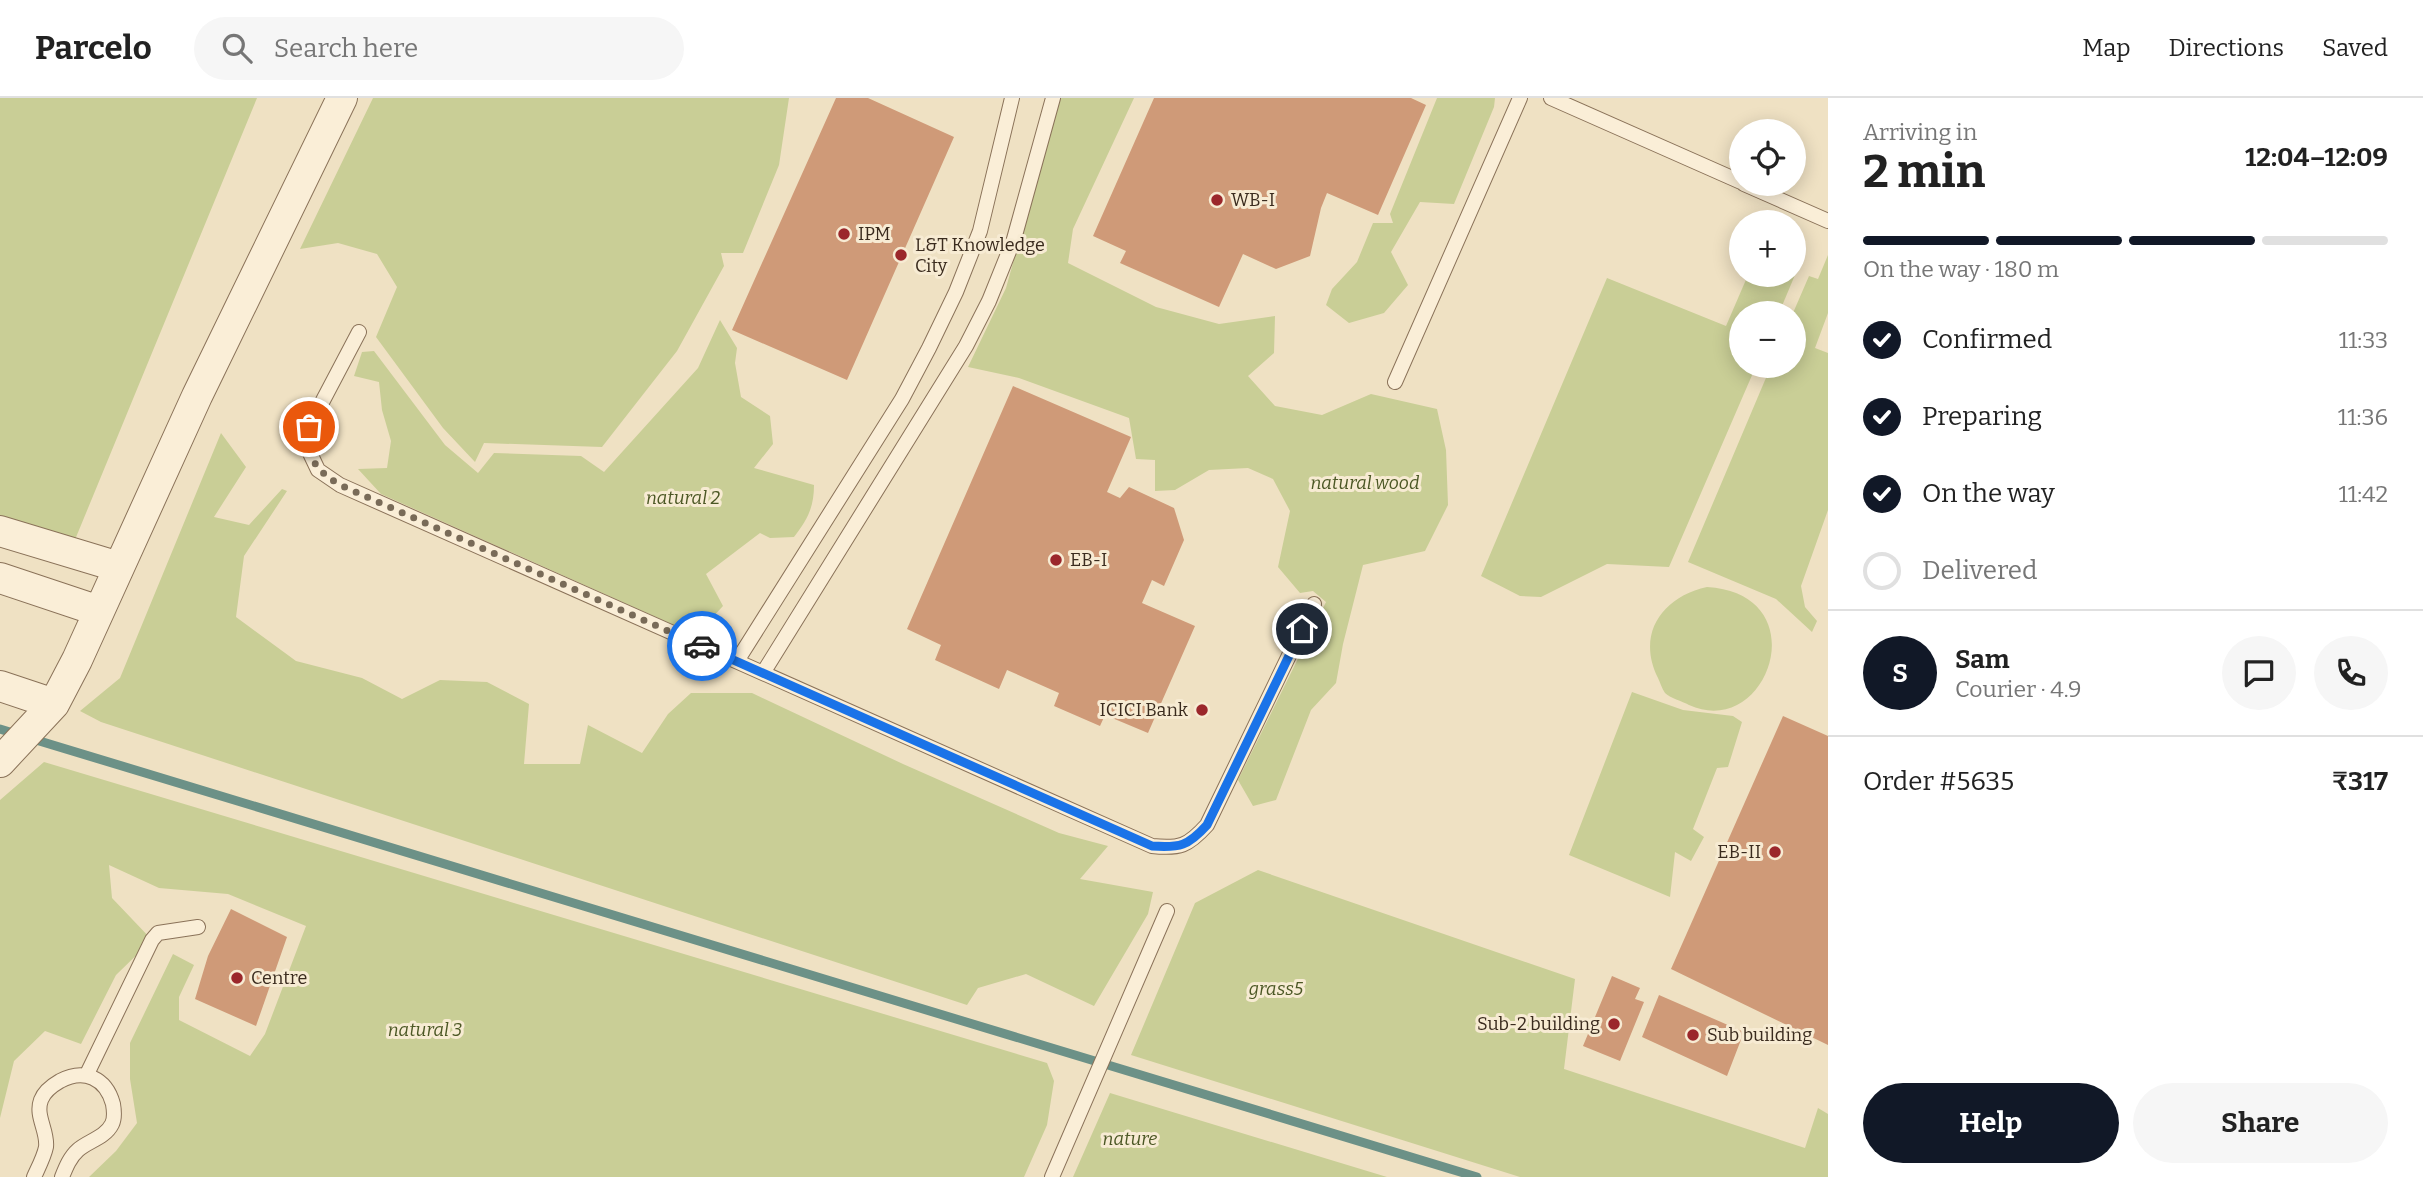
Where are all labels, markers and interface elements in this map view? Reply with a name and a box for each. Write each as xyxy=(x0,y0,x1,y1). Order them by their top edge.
search box xyxy=(194,17,684,80)
text: Parcelo xyxy=(35,28,152,68)
icon: search xyxy=(218,29,256,67)
text: Search here xyxy=(274,33,418,64)
text: Map xyxy=(2082,34,2131,62)
text: Directions xyxy=(2169,34,2284,62)
text: Saved xyxy=(2322,34,2388,62)
text: Arriving in xyxy=(1863,118,1977,146)
map controls xyxy=(1729,119,1806,378)
button: locate xyxy=(1729,119,1806,196)
text: 12:04–12:09 xyxy=(2245,142,2388,173)
text: 2 min xyxy=(1863,144,1985,199)
place label: WB-I xyxy=(1231,189,1275,211)
marker: WB-I xyxy=(1209,192,1225,208)
button: + xyxy=(1729,210,1806,287)
place label: IPM xyxy=(858,223,891,245)
marker: IPM xyxy=(836,226,852,242)
place label: L&T Knowledge City xyxy=(915,234,1045,277)
marker: L&T Knowledge City xyxy=(893,247,909,263)
text: On the way · 180 m xyxy=(1863,255,2059,283)
button: − xyxy=(1729,301,1806,378)
icon: check xyxy=(1863,321,1901,359)
text: Confirmed xyxy=(1922,324,2052,355)
text: 11:33 xyxy=(2339,326,2388,354)
pin xyxy=(279,397,339,457)
icon: check xyxy=(1863,398,1901,436)
text: Preparing xyxy=(1922,401,2042,432)
text: 11:36 xyxy=(2338,403,2388,431)
icon: bag xyxy=(290,408,328,446)
park label: natural wood xyxy=(1310,472,1420,494)
icon: check xyxy=(1863,475,1901,513)
text: On the way xyxy=(1922,478,2055,509)
text: 11:42 xyxy=(2339,480,2388,508)
park label: natural 2 xyxy=(646,487,721,509)
place label: EB-I xyxy=(1070,549,1107,571)
marker: EB-I xyxy=(1048,552,1064,568)
text: Delivered xyxy=(1922,555,2037,586)
pin xyxy=(1272,599,1332,659)
icon: home xyxy=(1283,610,1321,648)
courier xyxy=(667,611,737,681)
icon: car xyxy=(683,627,721,665)
button: chat xyxy=(2222,636,2296,710)
button: phone xyxy=(2314,636,2388,710)
text: Sam xyxy=(1955,644,2010,675)
text: S xyxy=(1892,658,1908,689)
text: Courier · 4.9 xyxy=(1955,675,2082,703)
place label: ICICI Bank xyxy=(1100,699,1189,721)
marker: ICICI Bank xyxy=(1194,702,1210,718)
text: Order #5635 xyxy=(1863,766,2014,797)
text: ₹317 xyxy=(2332,766,2388,797)
place label: EB-II xyxy=(1717,841,1761,863)
marker: EB-II xyxy=(1767,844,1783,860)
place label: Centre xyxy=(251,967,307,989)
marker: Centre xyxy=(229,970,245,986)
park label: grass5 xyxy=(1249,978,1304,1000)
place label: Sub-2 building xyxy=(1477,1013,1600,1035)
marker: Sub-2 building xyxy=(1606,1016,1622,1032)
park label: natural 3 xyxy=(388,1019,462,1041)
place label: Sub building xyxy=(1707,1024,1812,1046)
marker: Sub building xyxy=(1685,1027,1701,1043)
button: Help xyxy=(1863,1083,2119,1163)
button: Share xyxy=(2133,1083,2388,1163)
park label: nature xyxy=(1103,1128,1157,1150)

